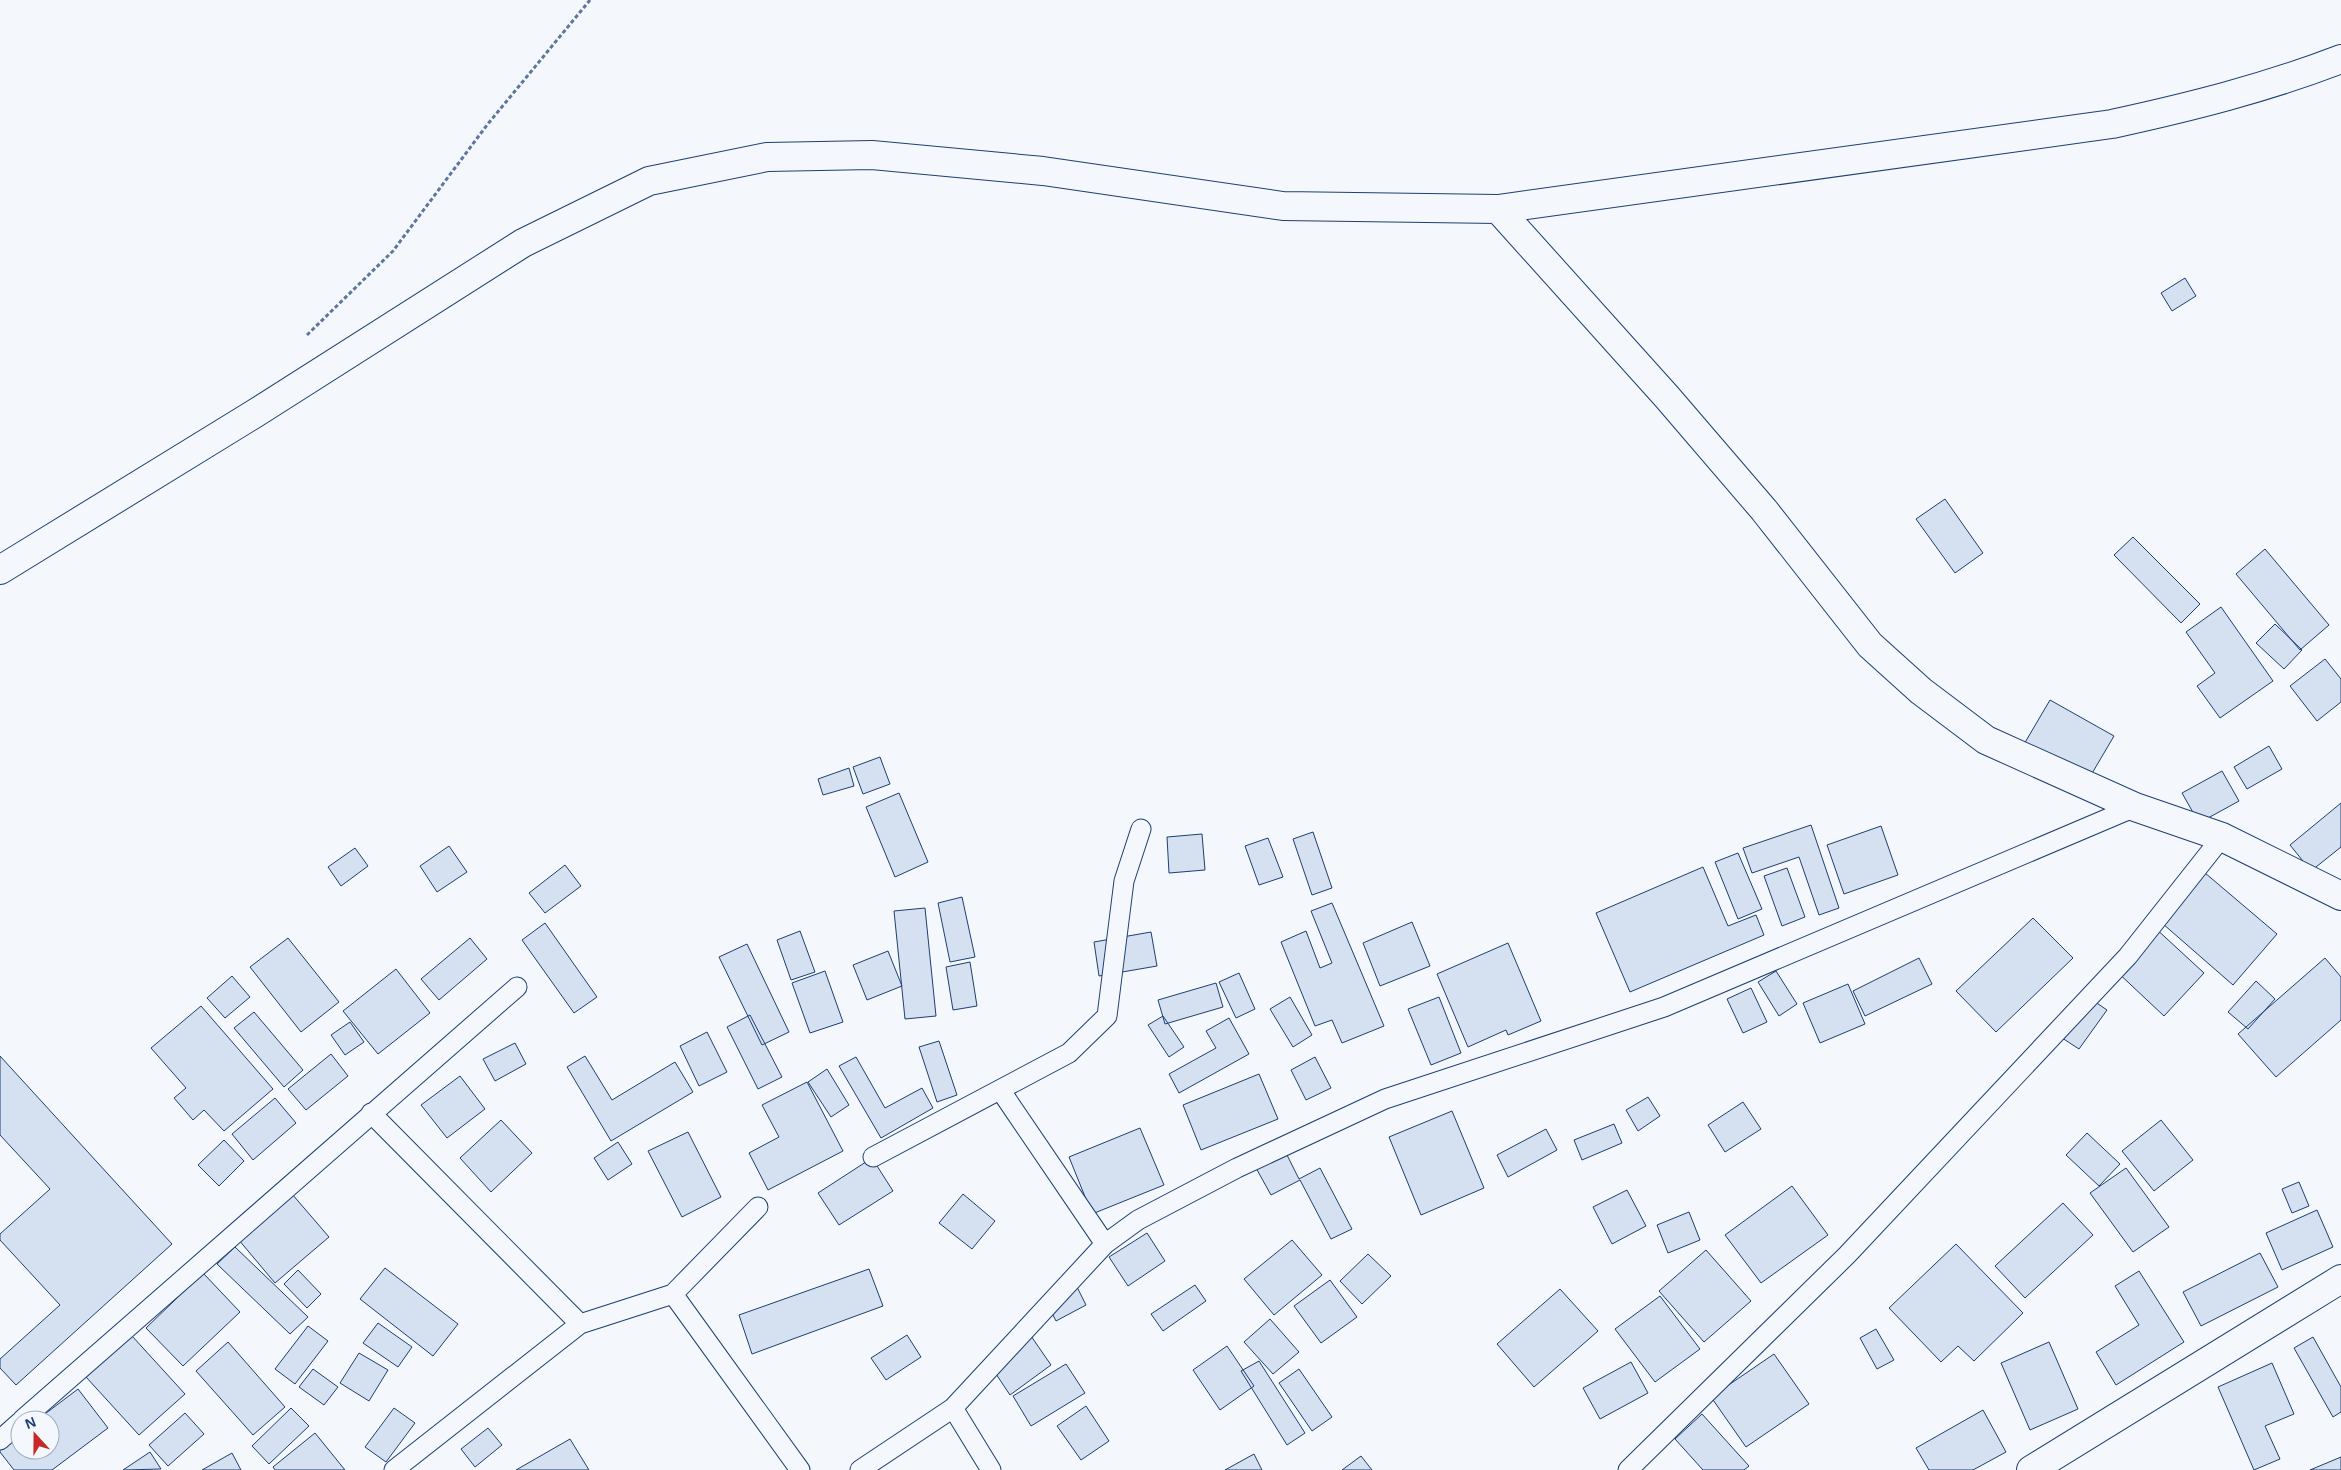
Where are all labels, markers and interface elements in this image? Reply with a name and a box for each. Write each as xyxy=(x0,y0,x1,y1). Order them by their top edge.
north arrow xyxy=(10,1410,60,1460)
text: N xyxy=(23,1414,38,1432)

